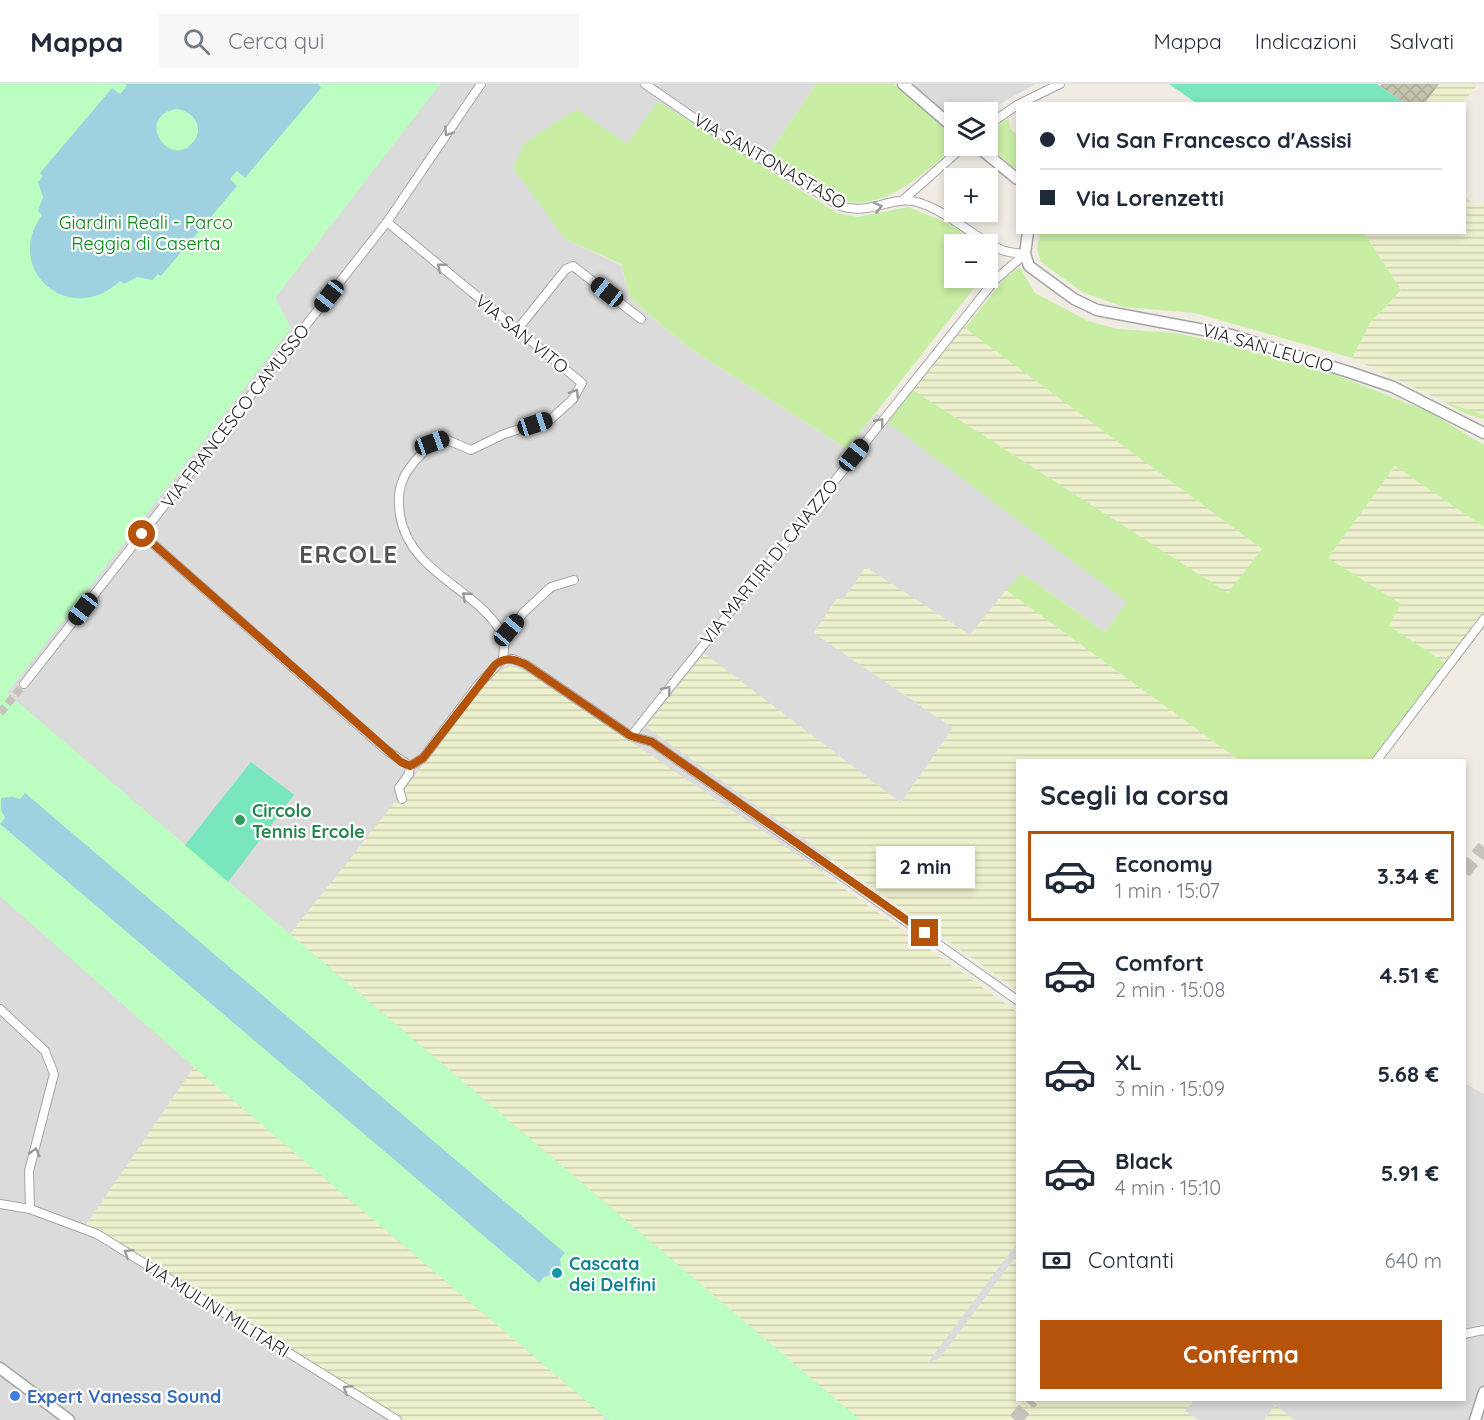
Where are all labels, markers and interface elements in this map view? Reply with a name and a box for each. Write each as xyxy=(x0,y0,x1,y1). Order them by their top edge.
search box xyxy=(159,14,579,68)
text: Mappa xyxy=(30,24,123,59)
icon: search xyxy=(180,25,213,58)
text: Cerca qui xyxy=(228,27,324,55)
text: Mappa xyxy=(1153,28,1222,54)
text: Indicazioni xyxy=(1255,28,1357,54)
text: Salvati xyxy=(1390,28,1454,54)
map controls xyxy=(944,102,998,288)
button: layers xyxy=(944,102,998,156)
street label: VIA SANTONASTASO xyxy=(690,108,850,214)
one-way arrow xyxy=(444,126,455,137)
text: Via San Francesco d'Assisi xyxy=(1076,126,1352,154)
button: + xyxy=(944,168,998,222)
text: Via Lorenzetti xyxy=(1076,184,1224,212)
one-way arrow xyxy=(872,201,882,214)
park label: Giardini Reali - Parco Reggia di Caserta xyxy=(59,211,233,255)
button: − xyxy=(944,234,998,288)
one-way arrow xyxy=(437,263,448,274)
car xyxy=(587,274,627,310)
car xyxy=(311,276,347,316)
street label: VIA SAN VITO xyxy=(471,289,573,379)
street label: VIA SAN LEUCIO xyxy=(1200,318,1336,378)
street label: VIA FRANCESCO CAMUSSO xyxy=(156,319,314,513)
one-way arrow xyxy=(568,389,580,399)
car xyxy=(515,410,555,438)
one-way arrow xyxy=(873,418,884,429)
car xyxy=(412,428,452,458)
car xyxy=(836,435,872,475)
street label: VIA MARTIRI DI CAIAZZO xyxy=(695,474,843,650)
route start xyxy=(128,520,155,547)
district label: ERCOLE xyxy=(299,539,399,569)
car xyxy=(65,589,101,629)
one-way arrow xyxy=(462,592,473,603)
car xyxy=(491,610,527,650)
one-way arrow xyxy=(660,686,671,697)
text: Scegli la corsa xyxy=(1040,778,1229,812)
place label: Circolo Tennis Ercole xyxy=(252,799,365,843)
marker: Circolo Tennis Ercole xyxy=(233,813,247,827)
callout: 2 min xyxy=(876,846,974,888)
icon: car xyxy=(1043,849,1097,903)
text: Economy xyxy=(1115,850,1213,878)
text: 2 min xyxy=(899,854,952,879)
text: 3.34 € xyxy=(1377,862,1439,890)
text: 1 min · 15:07 xyxy=(1115,878,1220,903)
route end xyxy=(911,919,938,946)
icon: car xyxy=(1043,948,1097,1002)
text: Comfort xyxy=(1115,949,1204,977)
text: 4.51 € xyxy=(1379,961,1439,989)
text: 2 min · 15:08 xyxy=(1115,977,1225,1002)
icon: car xyxy=(1043,1047,1097,1101)
text: XL xyxy=(1115,1048,1142,1076)
text: 5.68 € xyxy=(1378,1060,1439,1088)
text: 3 min · 15:09 xyxy=(1115,1076,1225,1101)
icon: car xyxy=(1043,1146,1097,1200)
one-way arrow xyxy=(28,1147,40,1158)
text: Black xyxy=(1115,1147,1173,1175)
text: 5.91 € xyxy=(1381,1159,1439,1187)
text: 4 min · 15:10 xyxy=(1115,1175,1221,1200)
icon: cash xyxy=(1040,1244,1073,1277)
text: Contanti xyxy=(1088,1246,1174,1274)
text: 640 m xyxy=(1385,1248,1442,1273)
one-way arrow xyxy=(124,1249,134,1261)
place label: Cascata dei Delfini xyxy=(569,1252,656,1296)
street label: VIA MULINI MILITARI xyxy=(138,1253,294,1363)
marker: Cascata dei Delfini xyxy=(550,1266,564,1280)
button: Conferma xyxy=(1040,1320,1442,1389)
place label: Expert Vanessa Sound xyxy=(27,1385,221,1408)
one-way arrow xyxy=(343,1385,353,1397)
marker: Expert Vanessa Sound xyxy=(8,1389,22,1403)

